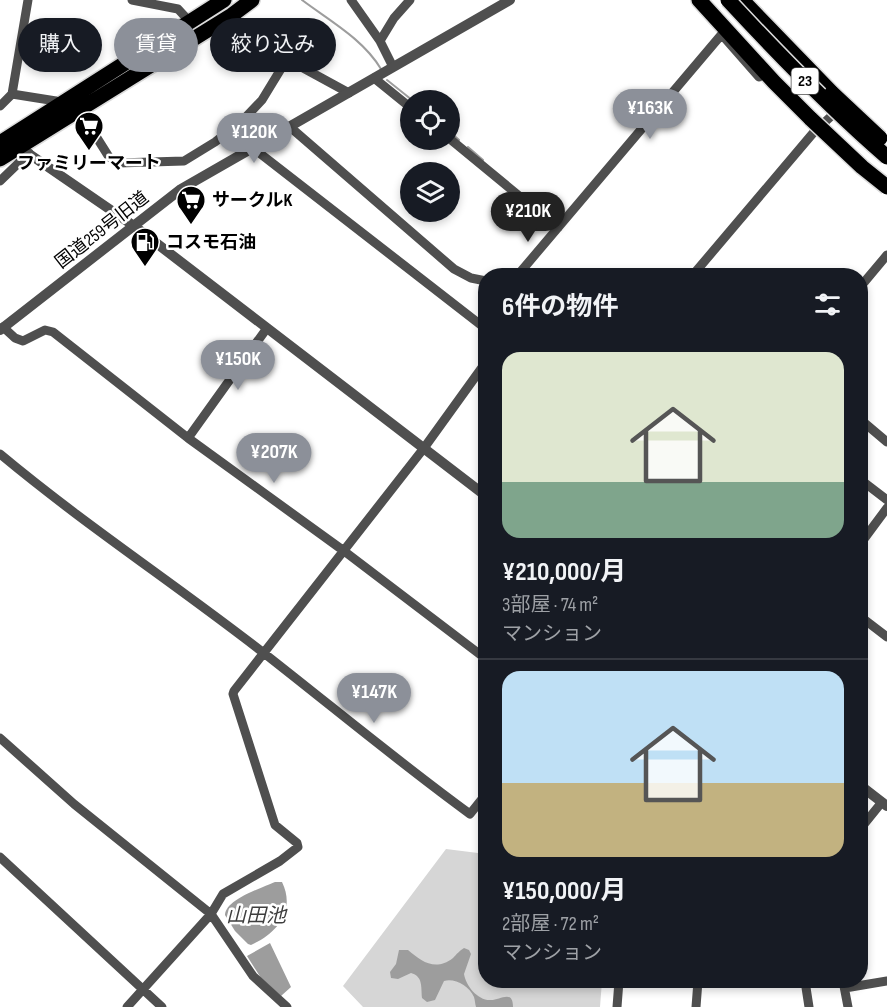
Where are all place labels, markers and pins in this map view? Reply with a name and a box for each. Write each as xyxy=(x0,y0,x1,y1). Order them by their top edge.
pin: ¥163K xyxy=(608,89,692,140)
supermarket icon: ファミリーマート xyxy=(73,110,105,152)
pin: ¥120K xyxy=(212,113,296,164)
place label: ファミリーマート xyxy=(17,153,161,174)
supermarket icon: サークルK xyxy=(175,184,207,226)
place label: サークルK xyxy=(212,190,292,211)
pin: ¥210K xyxy=(486,192,570,243)
fuel station icon: コスモ石油 xyxy=(129,226,161,268)
place label: コスモ石油 xyxy=(166,232,256,253)
pin: ¥150K xyxy=(196,340,280,391)
pin: ¥207K xyxy=(232,433,316,484)
pin: ¥147K xyxy=(332,673,416,724)

